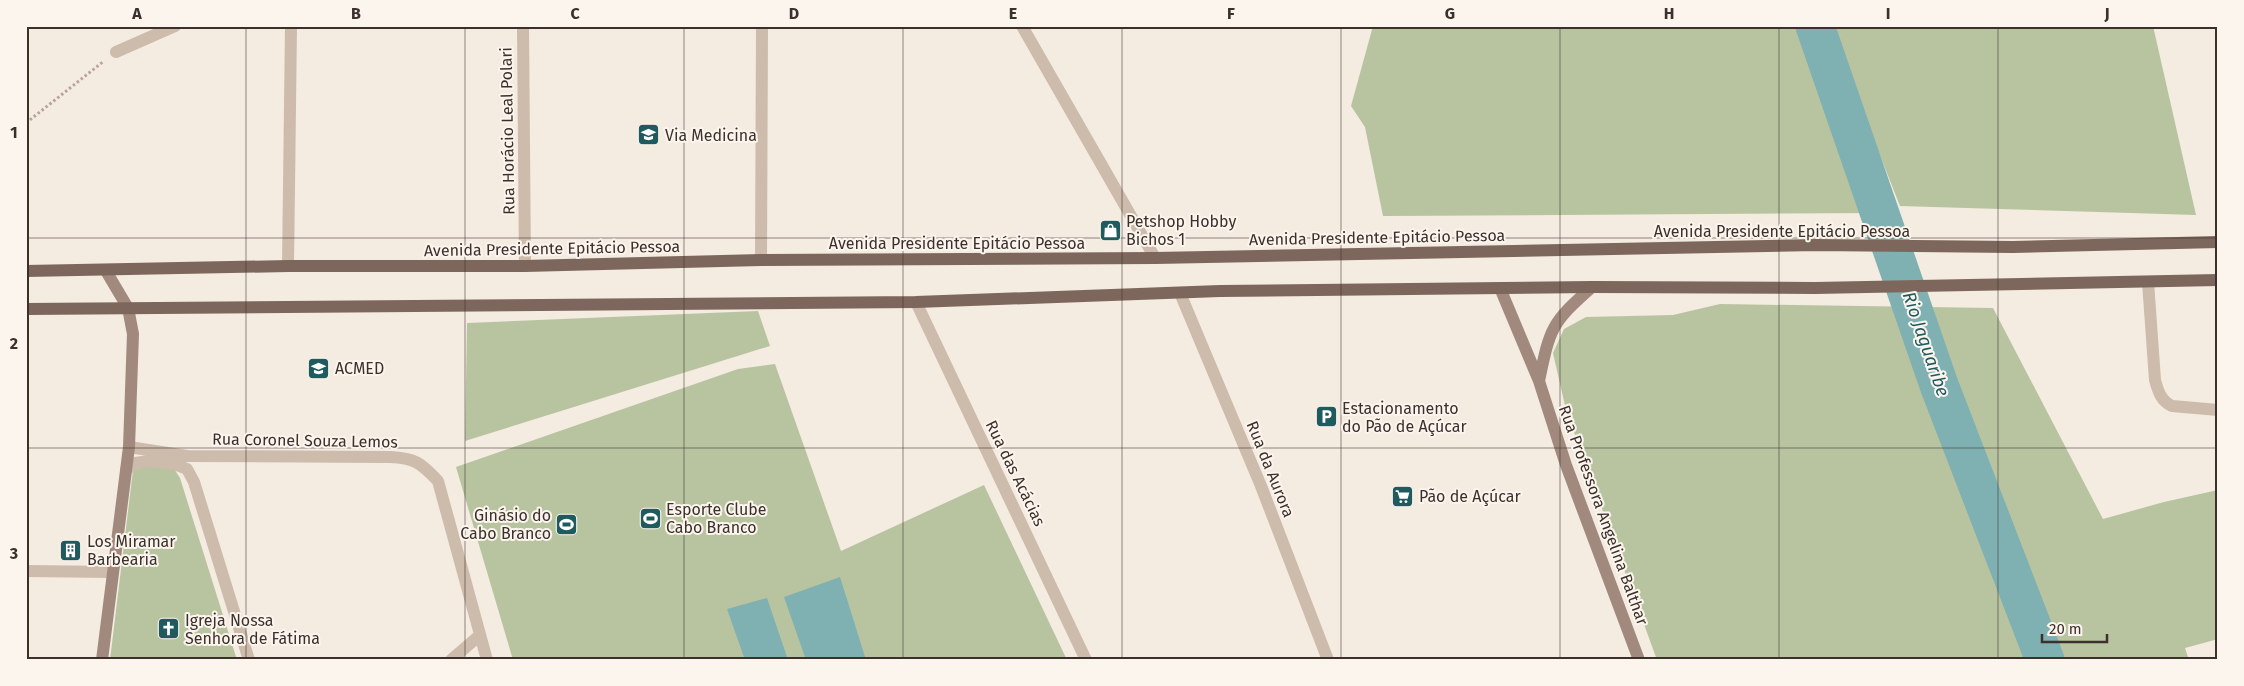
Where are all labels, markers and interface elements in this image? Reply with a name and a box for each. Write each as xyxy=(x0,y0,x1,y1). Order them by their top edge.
text: A xyxy=(131,4,142,23)
text: B xyxy=(351,4,361,23)
text: C xyxy=(570,4,580,23)
text: D xyxy=(789,4,799,23)
text: E xyxy=(1009,4,1017,23)
text: F xyxy=(1227,4,1235,23)
text: G xyxy=(1445,4,1455,23)
text: H xyxy=(1664,4,1674,23)
text: I xyxy=(1886,4,1890,23)
text: J xyxy=(2103,4,2110,23)
street label: Rua Horácio Leal Polari xyxy=(497,47,518,215)
text: 1 xyxy=(10,123,18,142)
school or university icon: Via Medicina xyxy=(637,123,661,147)
place label: Via Medicina xyxy=(665,126,757,145)
place label: Petshop Hobby Bichos 1 xyxy=(1126,212,1236,249)
shop icon: Petshop Hobby Bichos 1 xyxy=(1098,218,1122,242)
street label: Avenida Presidente Epitácio Pessoa xyxy=(1654,222,1910,241)
street label: Avenida Presidente Epitácio Pessoa xyxy=(1249,226,1505,249)
street label: Avenida Presidente Epitácio Pessoa xyxy=(829,234,1085,253)
street label: Avenida Presidente Epitácio Pessoa xyxy=(424,237,680,260)
water label: Rio Jaguaribe xyxy=(1898,289,1954,399)
text: 2 xyxy=(10,334,18,353)
school or university icon: ACMED xyxy=(307,356,331,380)
place label: ACMED xyxy=(335,359,384,378)
place label: Estacionamento do Pão de Açúcar xyxy=(1342,399,1468,437)
street label: Rua Professora Angelina Balthar xyxy=(1555,403,1652,628)
parking icon: Estacionamento do Pão de Açúcar xyxy=(1314,405,1338,429)
street label: Rua das Acácias xyxy=(982,417,1049,529)
street label: Rua da Aurora xyxy=(1243,418,1299,520)
street label: Rua Coronel Souza Lemos xyxy=(212,429,398,452)
supermarket icon: Pão de Açúcar xyxy=(1391,484,1415,508)
place label: Pão de Açúcar xyxy=(1419,487,1521,507)
place label: Esporte Clube Cabo Branco xyxy=(666,500,767,537)
place label: Ginásio do Cabo Branco xyxy=(460,506,551,543)
sports icon: Esporte Clube Cabo Branco xyxy=(638,506,662,530)
sports icon: Ginásio do Cabo Branco xyxy=(555,512,579,536)
place label: Los Miramar Barbearia xyxy=(87,532,176,569)
building icon: Los Miramar Barbearia xyxy=(59,538,83,562)
text: 3 xyxy=(9,544,18,563)
place label: Igreja Nossa Senhora de Fátima xyxy=(185,611,320,648)
scale bar xyxy=(2042,611,2106,643)
church icon: Igreja Nossa Senhora de Fátima xyxy=(157,617,181,641)
text: 20 m xyxy=(2049,620,2082,638)

